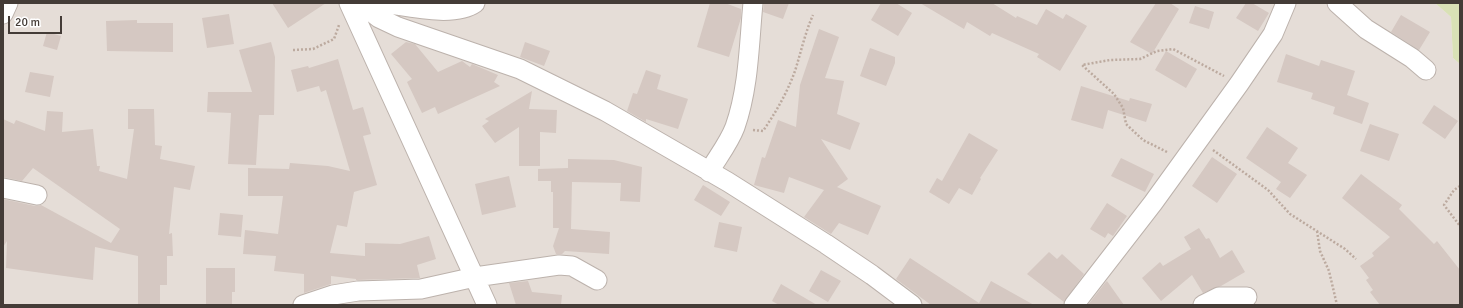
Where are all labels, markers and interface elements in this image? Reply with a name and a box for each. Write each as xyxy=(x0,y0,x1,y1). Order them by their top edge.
scale bar xyxy=(10,8,64,34)
text: 20 m xyxy=(15,15,40,30)

